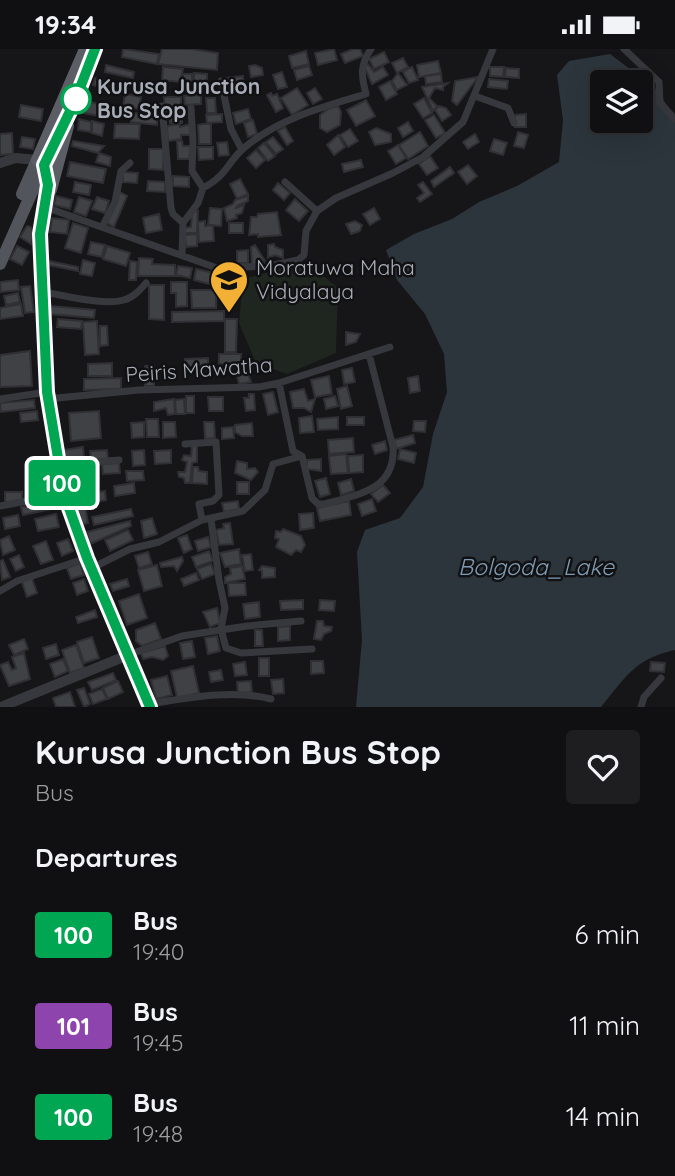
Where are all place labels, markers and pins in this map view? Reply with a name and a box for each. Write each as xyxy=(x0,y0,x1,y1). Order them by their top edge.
place label: Kurusa Junction Bus Stop xyxy=(97,73,260,123)
marker: Kurusa Junction Bus Stop xyxy=(61,84,91,114)
place label: Moratuwa Maha Vidyalaya xyxy=(256,254,415,304)
school or university icon: Moratuwa Maha Vidyalaya xyxy=(208,259,250,314)

